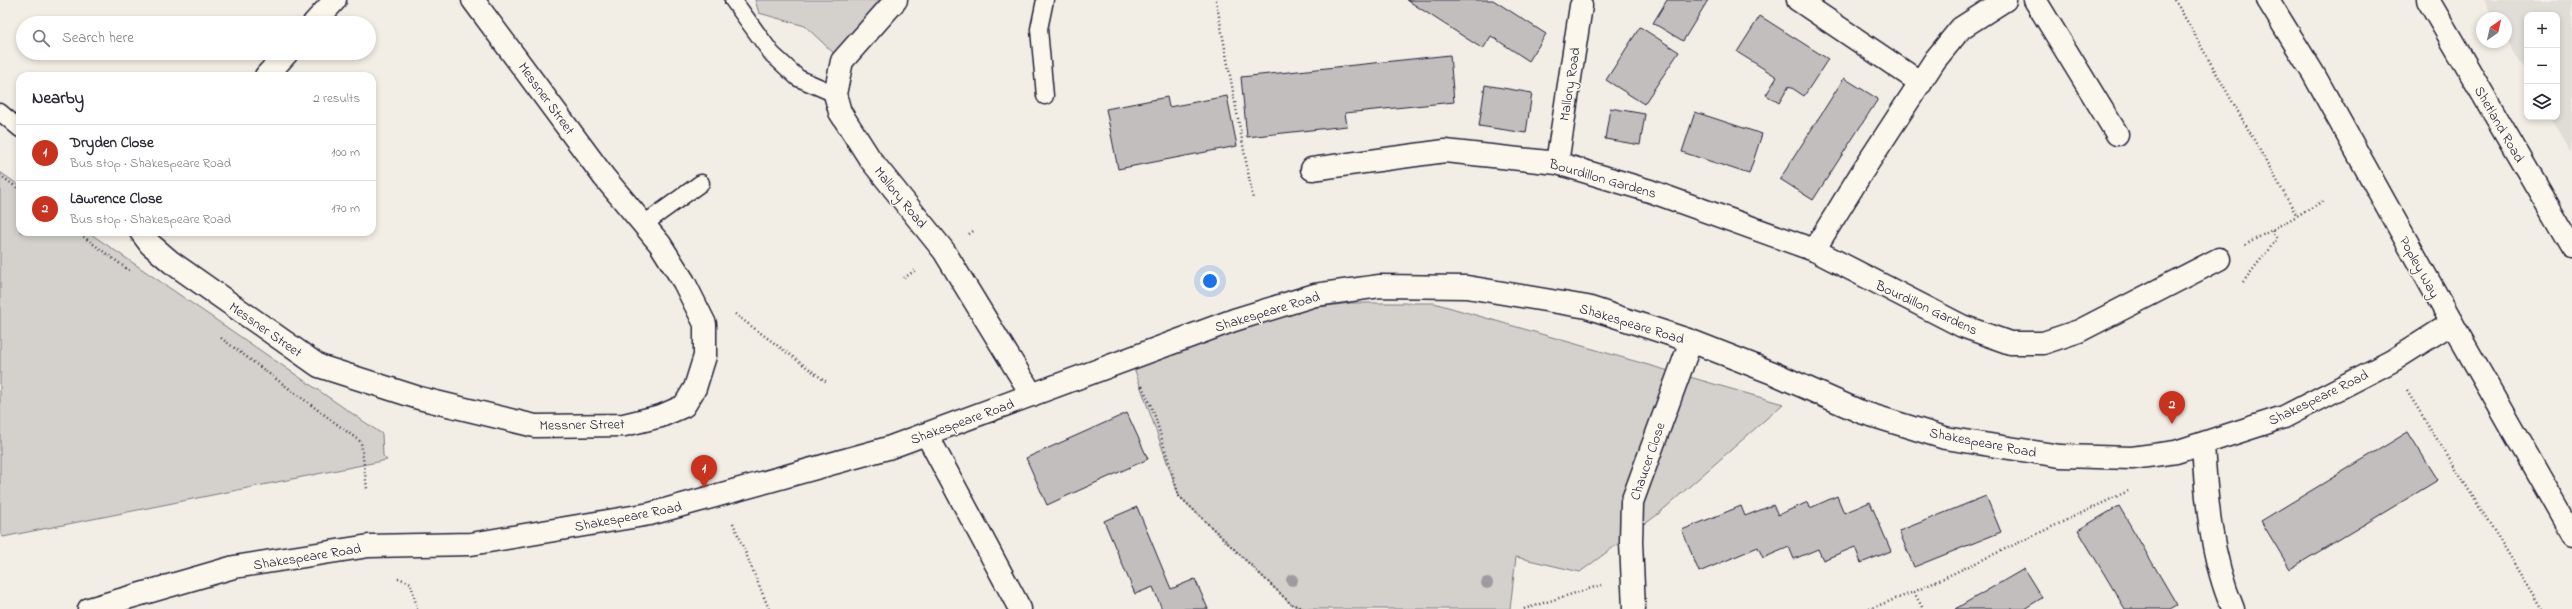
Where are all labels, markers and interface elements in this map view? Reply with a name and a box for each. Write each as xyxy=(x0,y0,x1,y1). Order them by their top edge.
north arrow xyxy=(2476,12,2512,48)
map controls xyxy=(2524,12,2560,120)
button: + xyxy=(2524,12,2560,48)
search box xyxy=(16,16,376,60)
icon: search xyxy=(30,27,52,49)
text: Search here xyxy=(62,27,134,49)
street label: Mallory Road xyxy=(1554,46,1588,123)
button: − xyxy=(2524,48,2560,84)
street label: Messner Street xyxy=(512,58,580,140)
street label: Shetland Road xyxy=(2468,83,2529,167)
button: layers xyxy=(2524,84,2560,120)
text: Nearby xyxy=(32,86,84,111)
text: 2 results xyxy=(313,89,360,108)
text: Dryden Close xyxy=(70,132,154,154)
text: 1 xyxy=(43,143,47,162)
text: 100 m xyxy=(331,143,360,162)
text: Bus stop · Shakespeare Road xyxy=(70,154,231,173)
street label: Bourdillon Gardens xyxy=(1546,154,1659,205)
street label: Mallory Road xyxy=(868,163,931,234)
text: Lawrence Close xyxy=(70,188,162,210)
text: 2 xyxy=(42,199,48,218)
text: 170 m xyxy=(332,199,360,218)
text: Bus stop · Shakespeare Road xyxy=(70,210,231,229)
street label: Popley Way xyxy=(2392,233,2444,303)
your location xyxy=(1200,271,1220,291)
street label: Bourdillon Gardens xyxy=(1871,275,1981,341)
street label: Shakespeare Road xyxy=(1212,286,1323,338)
street label: Messner Street xyxy=(224,297,306,363)
street label: Shakespeare Road xyxy=(1576,298,1687,350)
street label: Shakespeare Road xyxy=(2265,365,2372,432)
pin: 2 xyxy=(2159,391,2185,424)
street label: Shakespeare Road xyxy=(908,394,1017,451)
street label: Messner Street xyxy=(539,414,625,437)
street label: Chaucer Close xyxy=(1625,419,1672,503)
street label: Shakespeare Road xyxy=(1927,423,2038,464)
pin: 1 xyxy=(691,455,717,488)
street label: Shakespeare Road xyxy=(573,497,684,538)
street label: Shakespeare Road xyxy=(252,539,363,576)

